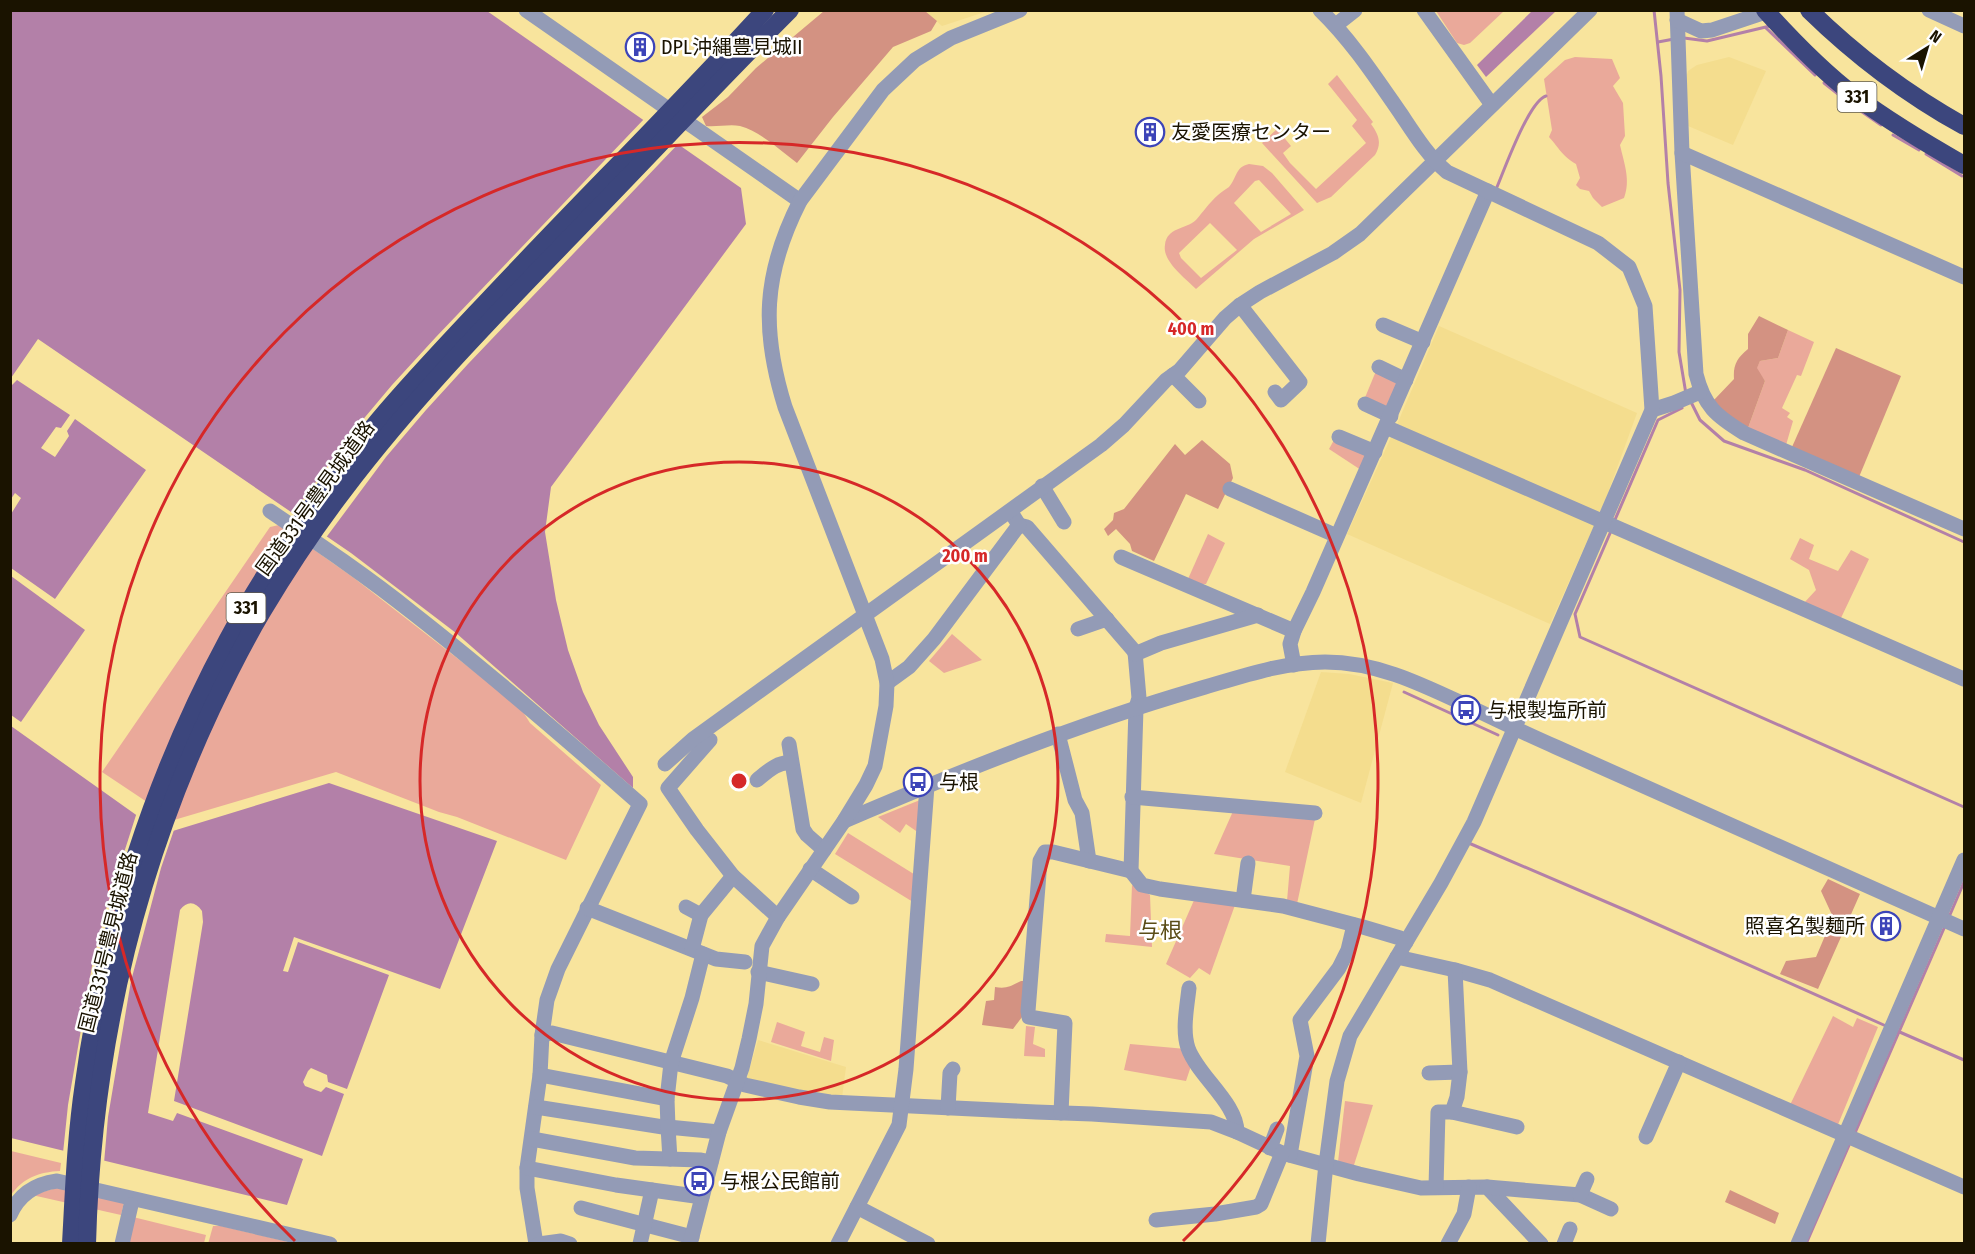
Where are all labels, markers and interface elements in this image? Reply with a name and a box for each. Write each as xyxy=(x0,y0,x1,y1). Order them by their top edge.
north arrow xyxy=(1897,18,1957,78)
text: N xyxy=(1926,26,1945,47)
building icon: DPL沖縄豊見城II xyxy=(624,31,656,63)
place label: DPL沖縄豊見城II xyxy=(661,35,802,59)
road number: 331 xyxy=(1838,82,1876,112)
building icon: 友愛医療センター xyxy=(1134,116,1166,148)
place label: 友愛医療センター xyxy=(1171,120,1331,144)
text: 400 m xyxy=(1168,318,1214,340)
street label: 国道331号豊見城道路 xyxy=(251,416,379,580)
text: 200 m xyxy=(941,545,988,567)
road number: 331 xyxy=(226,593,266,623)
bus stop icon: 与根製塩所前 xyxy=(1450,694,1482,726)
place label: 与根製塩所前 xyxy=(1487,698,1607,722)
bus stop icon: 与根 xyxy=(902,766,934,798)
place label: 与根 xyxy=(939,770,979,794)
centre of rings xyxy=(729,771,749,791)
street label: 国道331号豊見城道路 xyxy=(74,849,142,1035)
building icon: 照喜名製麺所 xyxy=(1870,910,1902,942)
place label: 照喜名製麺所 xyxy=(1745,914,1865,938)
district label: 与根 xyxy=(1138,917,1182,944)
bus stop icon: 与根公民館前 xyxy=(683,1165,715,1197)
place label: 与根公民館前 xyxy=(720,1169,840,1193)

